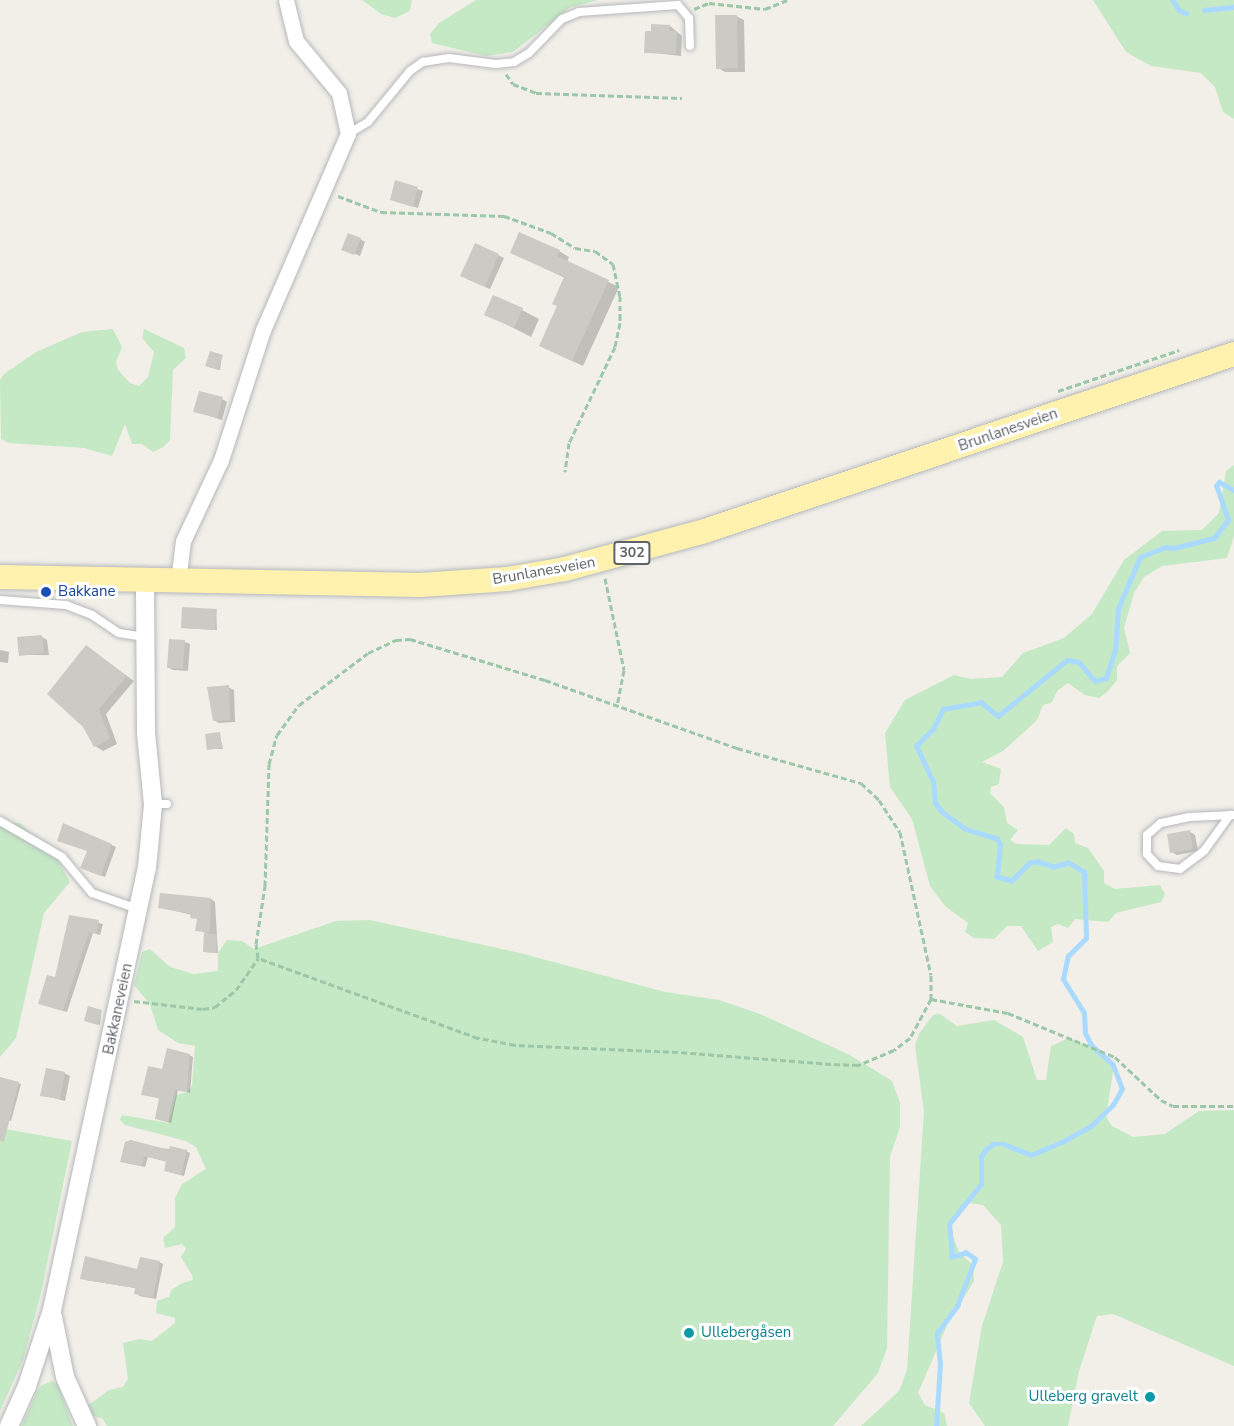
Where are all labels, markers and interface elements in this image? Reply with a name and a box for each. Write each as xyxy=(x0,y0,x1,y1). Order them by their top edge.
street label: Brunlanesveien xyxy=(956,405,1060,455)
road number: 302 xyxy=(612,542,652,564)
street label: Brunlanesveien xyxy=(491,553,597,589)
place label: Bakkane xyxy=(58,583,115,601)
marker: Bakkane xyxy=(39,585,53,599)
street label: Bakkaneveien xyxy=(100,962,136,1056)
place label: Ullebergåsen xyxy=(701,1324,791,1342)
marker: Ullebergåsen xyxy=(682,1326,696,1340)
place label: Ulleberg gravelt xyxy=(1029,1388,1138,1406)
marker: Ulleberg gravelt xyxy=(1143,1390,1157,1404)

